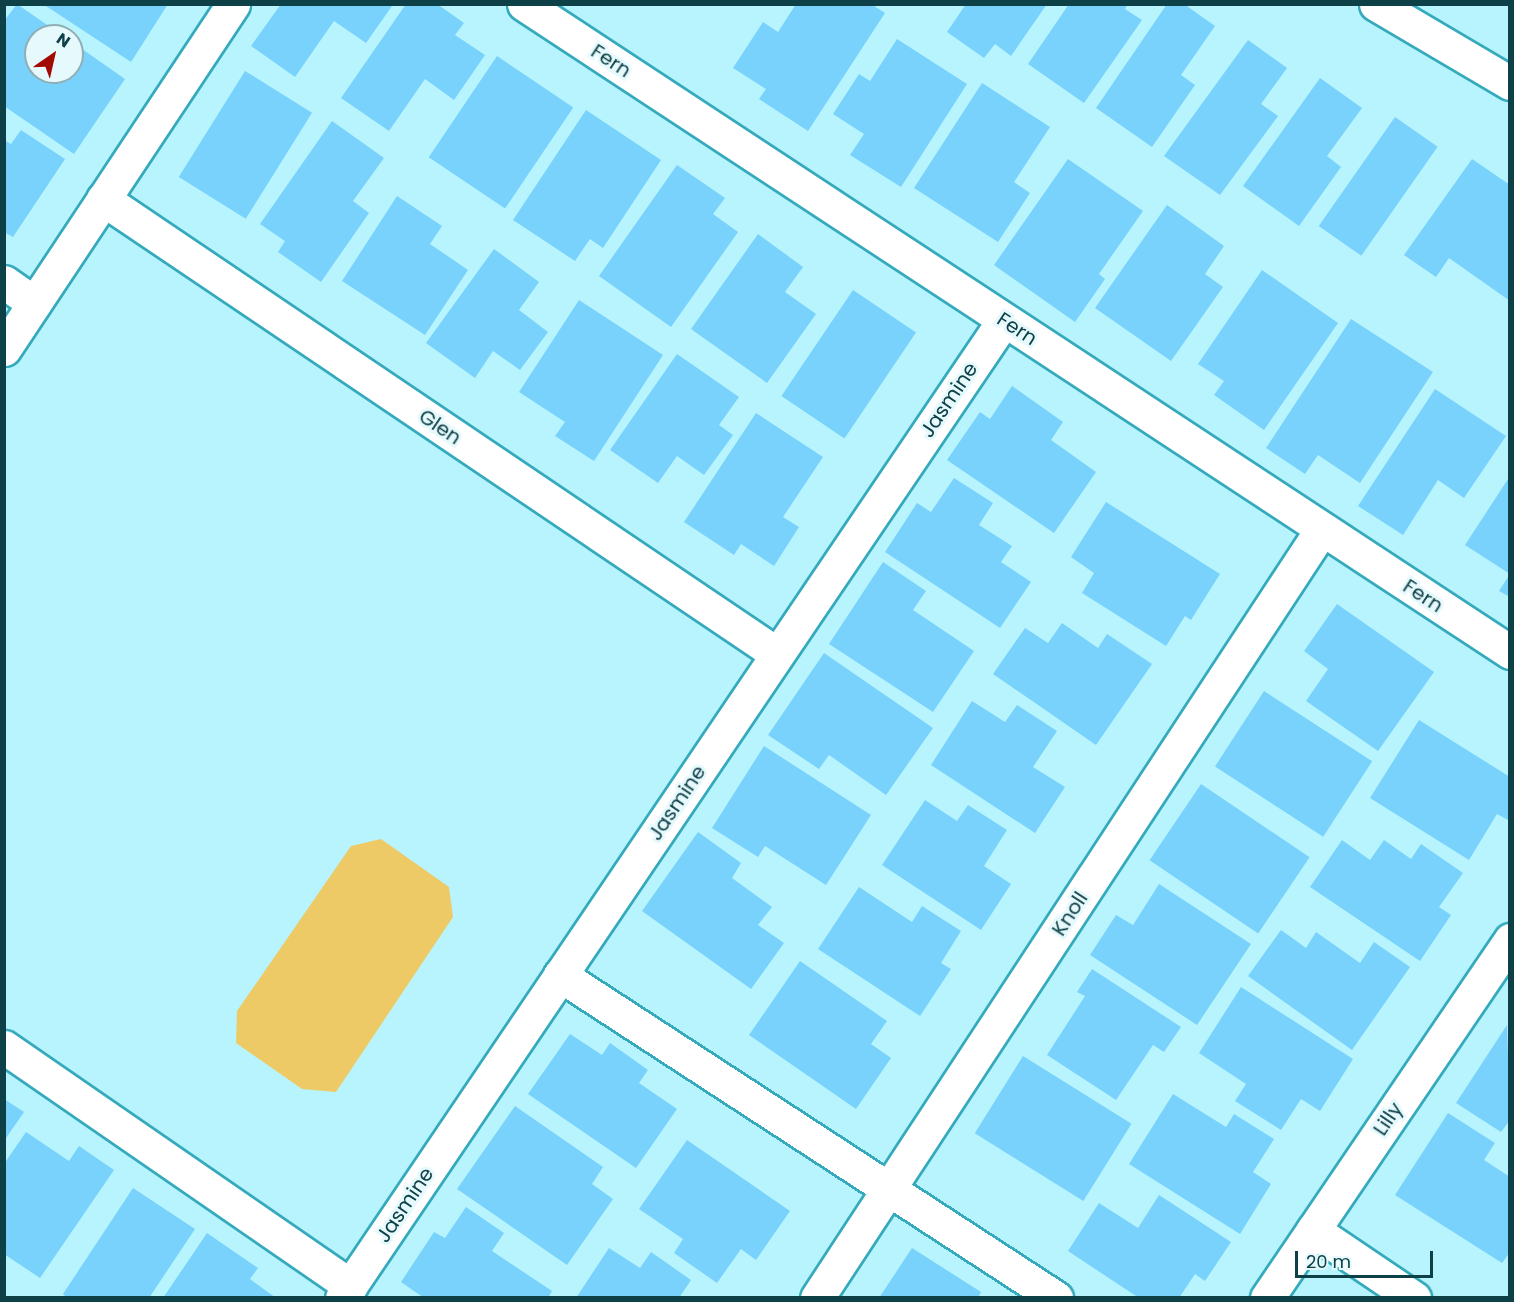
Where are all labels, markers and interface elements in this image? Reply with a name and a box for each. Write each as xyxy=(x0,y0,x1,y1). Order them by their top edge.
north arrow xyxy=(24,24,84,84)
text: N xyxy=(52,27,75,53)
street label: Fern xyxy=(587,39,635,83)
street label: Fern xyxy=(993,307,1041,351)
street label: Jasmine xyxy=(915,358,983,442)
street label: Glen xyxy=(414,404,466,450)
street label: Fern xyxy=(1399,574,1447,618)
street label: Jasmine xyxy=(643,761,711,845)
street label: Knoll xyxy=(1047,888,1093,940)
street label: Lilly xyxy=(1368,1098,1408,1140)
street label: Jasmine xyxy=(371,1163,439,1247)
scale bar xyxy=(1298,1239,1436,1277)
text: 20 m xyxy=(1306,1249,1351,1274)

